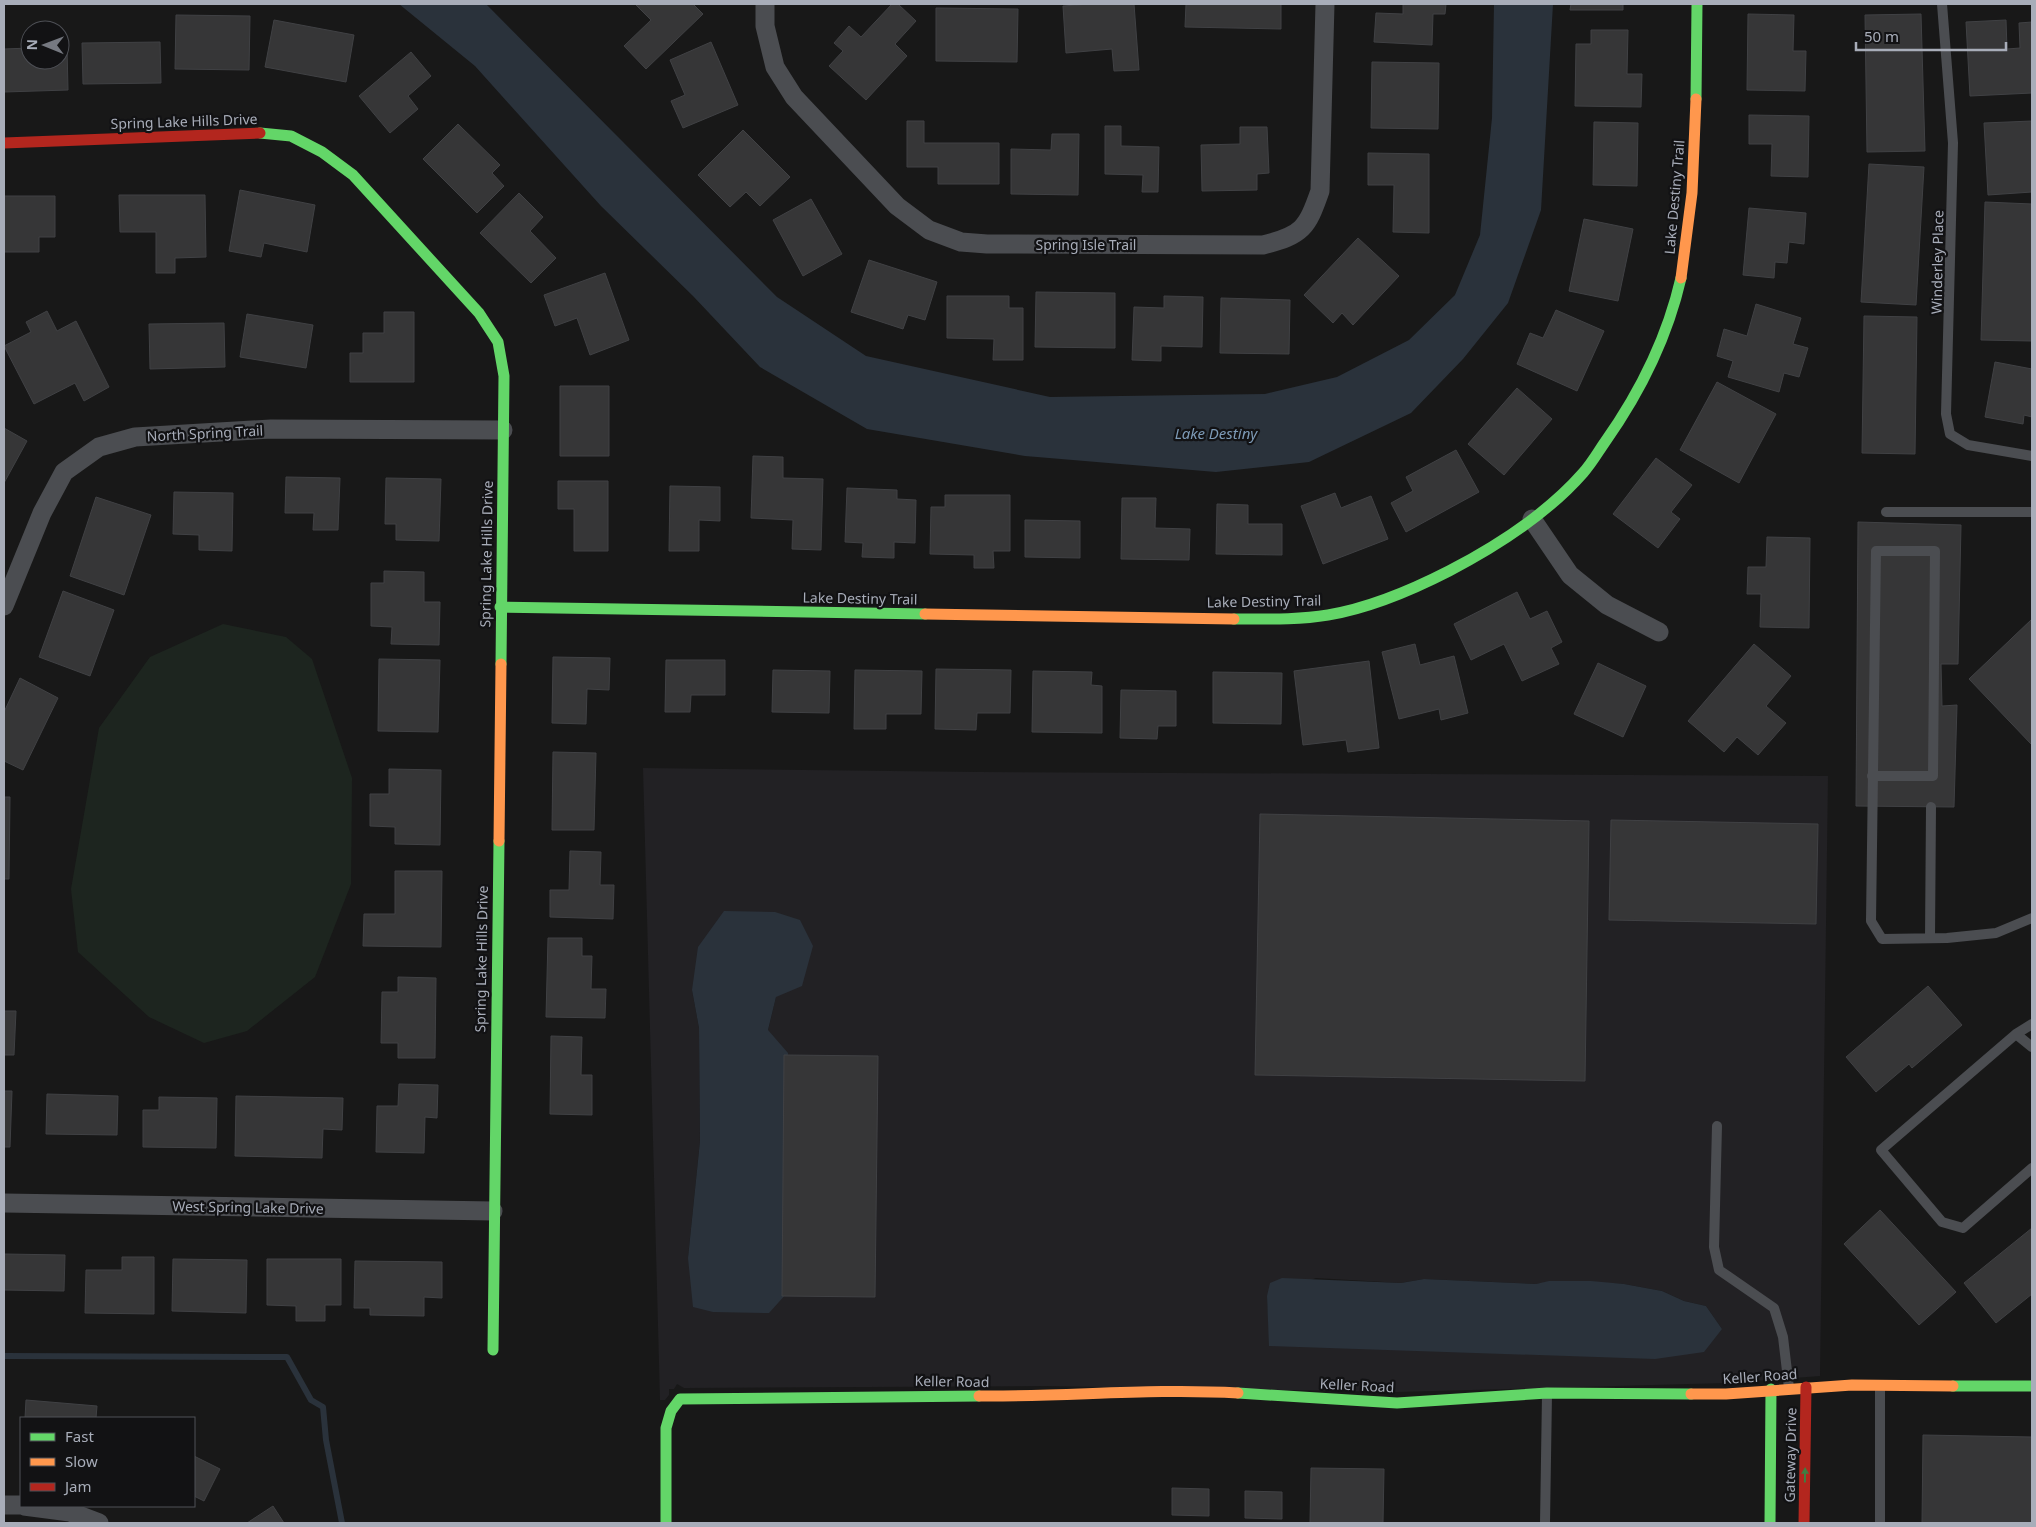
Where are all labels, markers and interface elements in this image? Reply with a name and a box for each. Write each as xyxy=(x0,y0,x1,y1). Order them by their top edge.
north arrow xyxy=(20,20,70,70)
scale bar xyxy=(1856,20,2006,52)
text: 50 m xyxy=(1864,26,1899,46)
text: N xyxy=(22,39,41,51)
street label: Spring Lake Hills Drive xyxy=(110,109,258,133)
street label: Lake Destiny Trail xyxy=(1660,139,1688,255)
street label: Winderley Place xyxy=(1927,210,1947,314)
street label: Spring Isle Trail xyxy=(1036,235,1136,254)
street label: North Spring Trail xyxy=(146,420,264,446)
water label: Lake Destiny xyxy=(1175,423,1258,443)
street label: Spring Lake Hills Drive xyxy=(475,480,497,628)
street label: Lake Destiny Trail xyxy=(802,587,918,609)
street label: Lake Destiny Trail xyxy=(1206,590,1322,612)
street label: Spring Lake Hills Drive xyxy=(470,885,492,1033)
street label: West Spring Lake Drive xyxy=(172,1196,324,1218)
street label: Keller Road xyxy=(1722,1364,1798,1388)
street label: Keller Road xyxy=(914,1371,990,1391)
street label: Keller Road xyxy=(1319,1374,1395,1396)
street label: Gateway Drive xyxy=(1780,1407,1800,1503)
legend xyxy=(20,1417,195,1507)
text: Fast xyxy=(65,1426,94,1446)
text: Slow xyxy=(65,1451,98,1471)
one-way arrow xyxy=(1801,1466,1809,1482)
text: Jam xyxy=(63,1476,92,1496)

